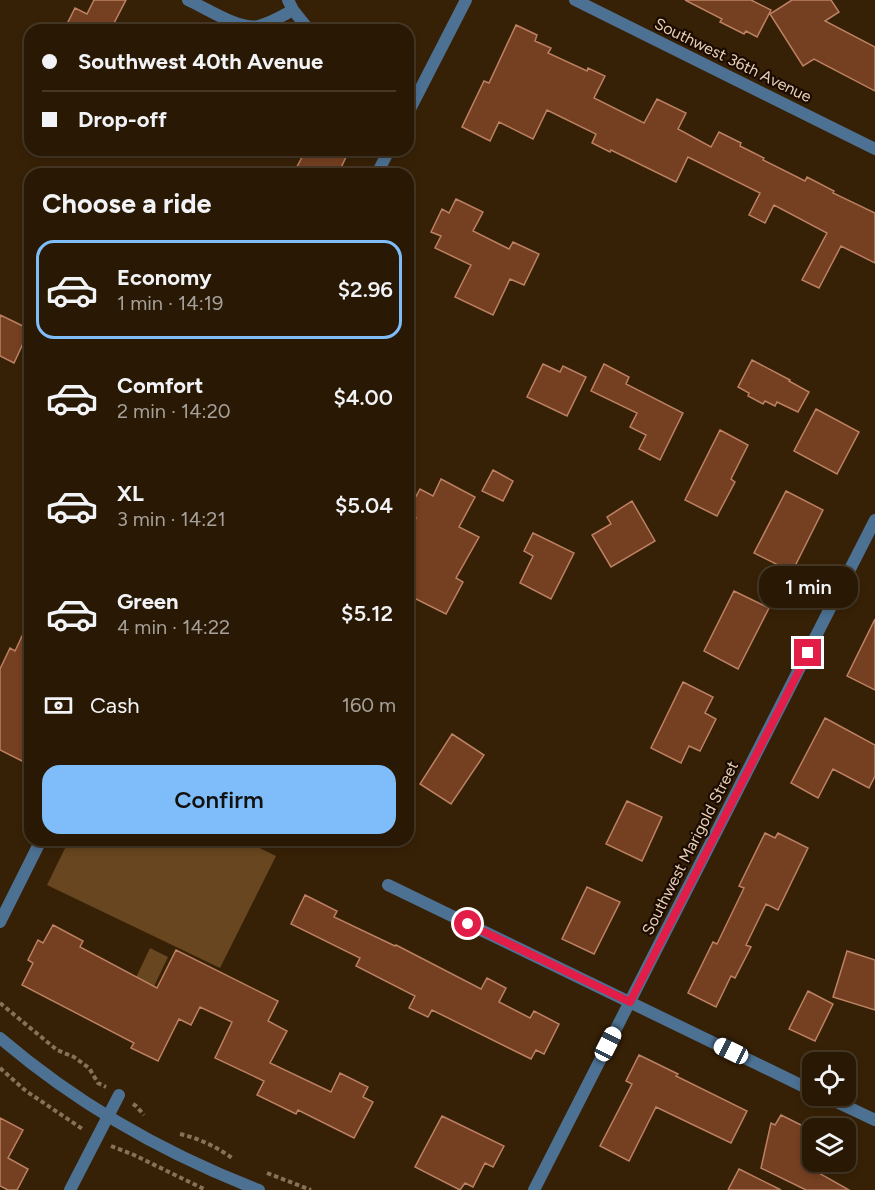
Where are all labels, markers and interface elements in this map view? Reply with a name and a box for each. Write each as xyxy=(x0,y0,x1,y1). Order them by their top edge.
street label: Southwest 36th Avenue xyxy=(651,14,815,106)
text: Southwest 40th Avenue xyxy=(78,48,323,75)
text: Drop-off xyxy=(78,106,167,133)
text: Choose a ride xyxy=(42,187,211,220)
icon: car xyxy=(45,263,99,317)
text: Economy xyxy=(117,264,212,291)
text: $2.96 xyxy=(338,276,393,303)
text: 1 min · 14:19 xyxy=(117,291,223,315)
icon: car xyxy=(45,371,99,425)
text: Comfort xyxy=(117,372,203,399)
text: $4.00 xyxy=(333,384,393,411)
text: 2 min · 14:20 xyxy=(117,399,231,423)
icon: car xyxy=(45,479,99,533)
text: XL xyxy=(117,480,144,507)
text: $5.04 xyxy=(335,492,393,519)
text: 3 min · 14:21 xyxy=(117,507,226,531)
callout: 1 min xyxy=(758,566,858,608)
text: 1 min xyxy=(785,575,832,599)
icon: car xyxy=(45,587,99,641)
text: Green xyxy=(117,588,179,615)
text: $5.12 xyxy=(341,600,393,627)
text: 4 min · 14:22 xyxy=(117,615,230,639)
route end xyxy=(794,639,821,666)
icon: cash xyxy=(42,689,75,722)
text: Cash xyxy=(90,692,140,719)
text: 160 m xyxy=(342,693,396,717)
street label: Southwest Marigold Street xyxy=(638,758,742,938)
button: Confirm xyxy=(42,765,396,834)
route start xyxy=(454,910,481,937)
car xyxy=(592,1024,624,1064)
car xyxy=(711,1035,751,1067)
map controls xyxy=(802,1052,856,1172)
button: locate xyxy=(802,1052,856,1106)
button: layers xyxy=(802,1118,856,1172)

